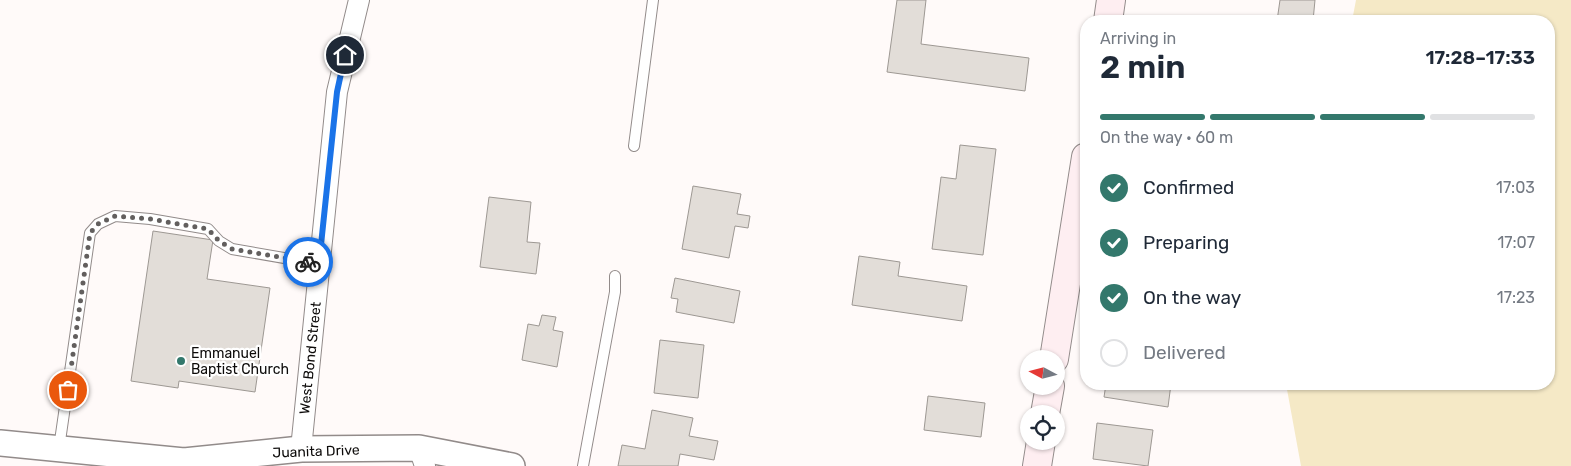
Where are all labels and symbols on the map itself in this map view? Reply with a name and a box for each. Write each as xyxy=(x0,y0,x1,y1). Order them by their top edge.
pin xyxy=(324,34,366,76)
courier xyxy=(283,237,333,287)
street label: West Bond Street xyxy=(296,301,325,415)
place label: Emmanuel Baptist Church xyxy=(191,345,289,378)
north arrow xyxy=(1020,350,1065,395)
marker: Emmanuel Baptist Church xyxy=(175,355,187,367)
pin xyxy=(47,369,89,411)
street label: Juanita Drive xyxy=(272,441,360,462)

